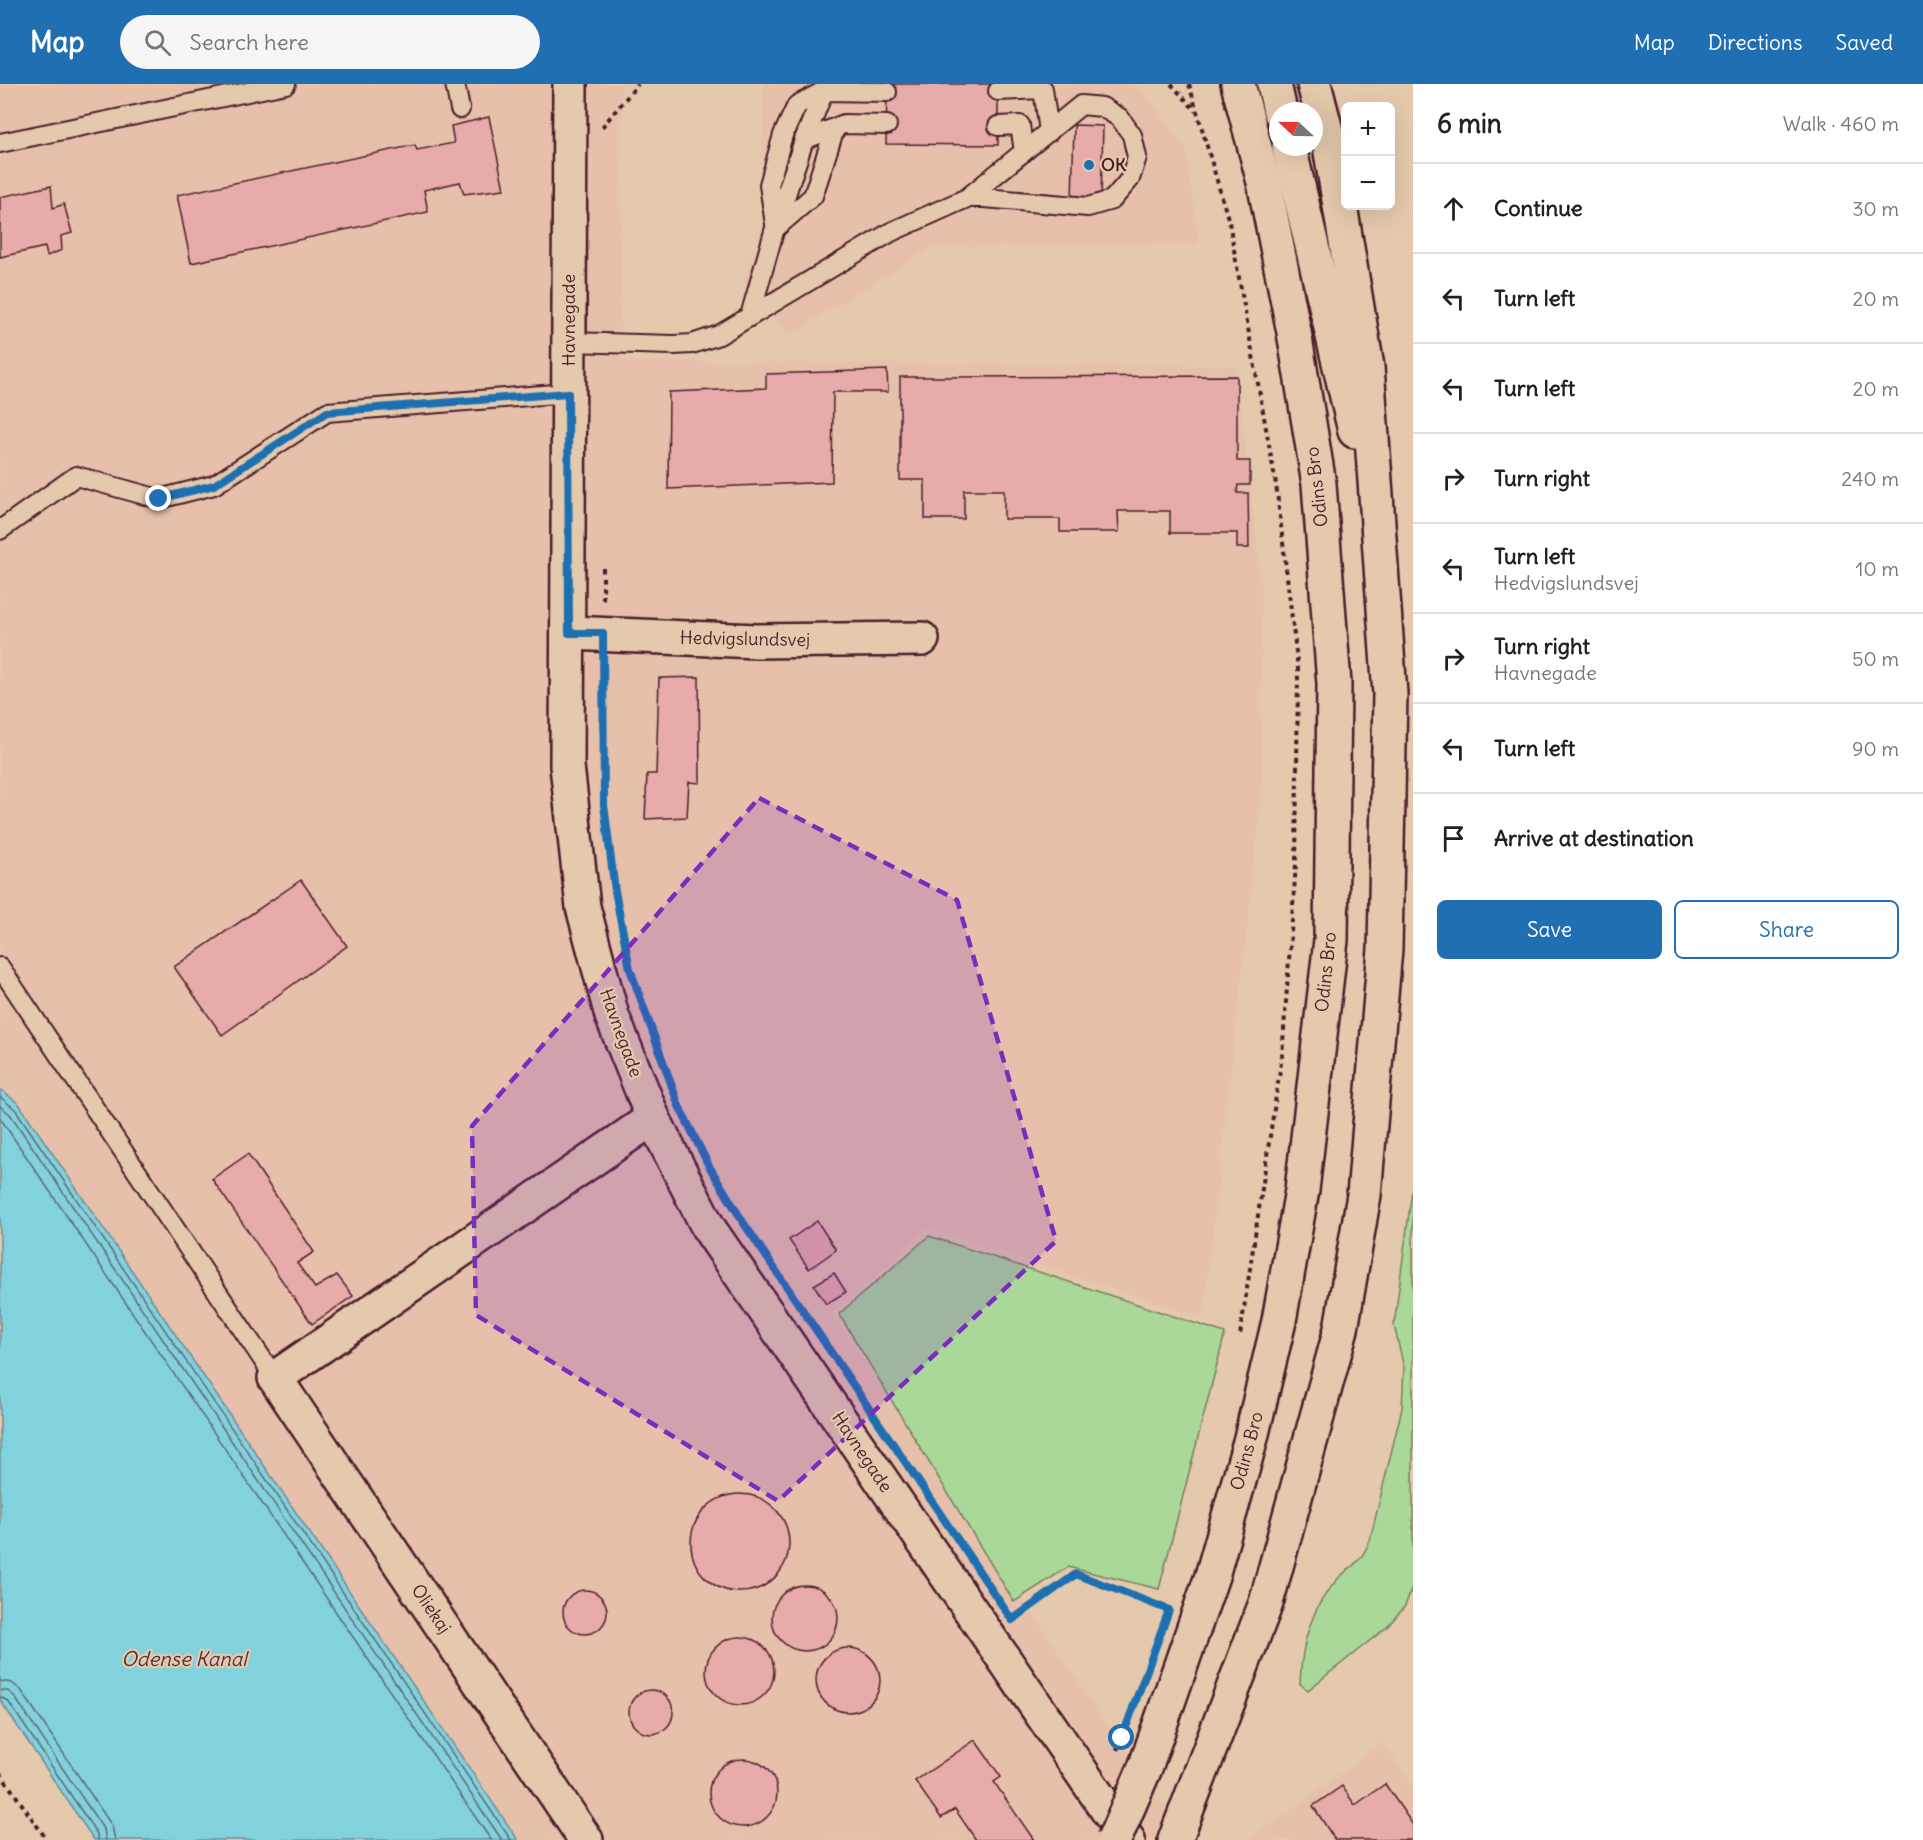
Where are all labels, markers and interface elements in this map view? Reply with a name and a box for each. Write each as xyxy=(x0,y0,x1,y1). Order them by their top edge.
search box xyxy=(120,15,540,69)
text: Map xyxy=(30,24,84,60)
icon: search xyxy=(141,26,174,59)
text: Search here xyxy=(189,28,309,56)
text: Map xyxy=(1634,29,1675,56)
text: Directions xyxy=(1708,29,1802,56)
text: Saved xyxy=(1835,29,1893,56)
north arrow xyxy=(1269,102,1323,156)
map controls xyxy=(1341,102,1395,210)
button: + xyxy=(1341,102,1395,156)
text: 6 min xyxy=(1437,107,1502,140)
text: Walk · 460 m xyxy=(1783,111,1899,136)
place label: OK xyxy=(1101,153,1127,176)
button: − xyxy=(1341,156,1395,210)
marker: OK xyxy=(1082,158,1096,172)
icon: ahead xyxy=(1437,192,1470,225)
text: Continue xyxy=(1494,194,1583,222)
text: 30 m xyxy=(1852,196,1899,221)
street label: Havnegade xyxy=(557,274,580,366)
icon: left xyxy=(1437,282,1470,315)
text: Turn left xyxy=(1494,284,1575,312)
text: 20 m xyxy=(1853,286,1899,311)
icon: left xyxy=(1437,372,1470,405)
text: Turn left xyxy=(1494,374,1575,402)
text: 20 m xyxy=(1853,376,1899,401)
street label: Odins Bro xyxy=(1300,446,1333,528)
icon: right xyxy=(1437,462,1470,495)
text: Turn right xyxy=(1494,464,1590,492)
text: 240 m xyxy=(1841,466,1899,491)
route end xyxy=(145,485,171,511)
text: Turn left xyxy=(1494,542,1575,570)
icon: left xyxy=(1437,552,1470,585)
text: 10 m xyxy=(1856,556,1899,581)
text: Hedvigslundsvej xyxy=(1494,570,1639,595)
street label: Hedvigslundsvej xyxy=(680,626,810,651)
text: Turn right xyxy=(1494,632,1590,660)
icon: right xyxy=(1437,642,1470,675)
text: 50 m xyxy=(1852,646,1899,671)
text: Havnegade xyxy=(1494,660,1597,685)
icon: left xyxy=(1437,732,1470,765)
text: Turn left xyxy=(1494,734,1575,762)
text: 90 m xyxy=(1852,736,1899,761)
icon: arrive xyxy=(1437,822,1470,855)
text: Arrive at destination xyxy=(1494,824,1694,852)
button: Save xyxy=(1437,900,1662,959)
button: Share xyxy=(1674,900,1899,959)
street label: Odins Bro xyxy=(1310,931,1341,1013)
street label: Havnegade xyxy=(595,985,648,1080)
street label: Havnegade xyxy=(827,1407,898,1497)
street label: Odins Bro xyxy=(1225,1409,1268,1493)
street label: Oliekaj xyxy=(406,1579,456,1638)
water label: Odense Kanal xyxy=(121,1646,249,1671)
route start xyxy=(1108,1724,1134,1750)

